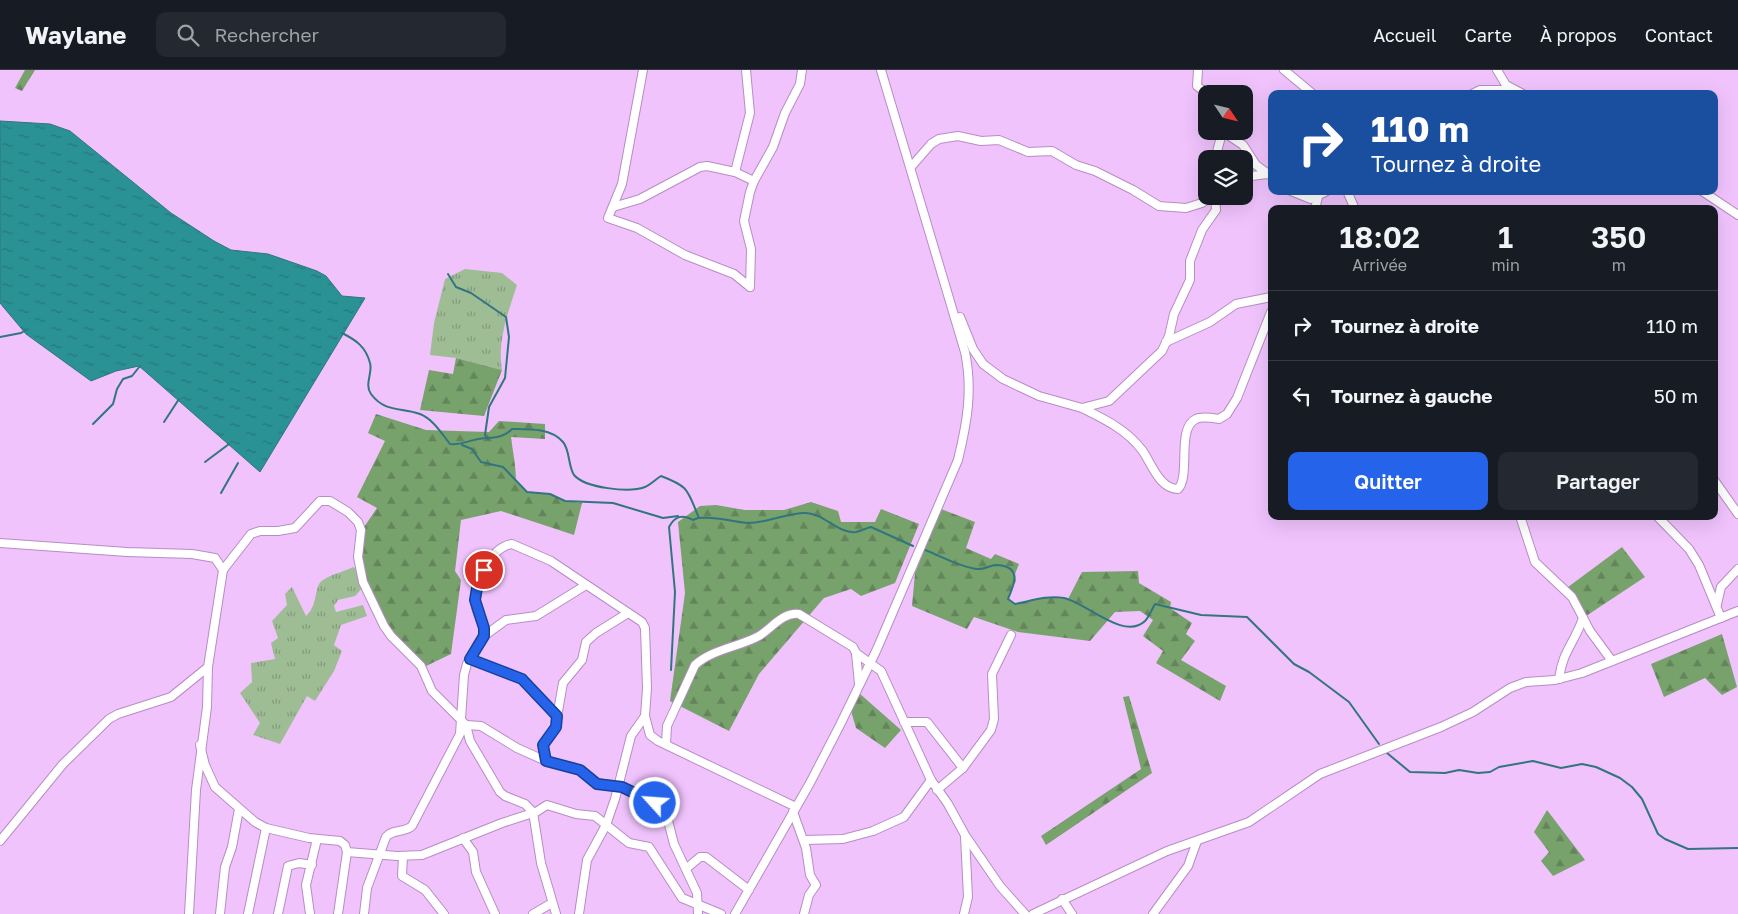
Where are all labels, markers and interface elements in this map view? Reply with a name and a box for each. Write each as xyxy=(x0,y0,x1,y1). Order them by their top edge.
search box xyxy=(156,12,506,57)
text: Waylane xyxy=(25,20,126,49)
icon: search xyxy=(174,21,202,49)
text: Rechercher xyxy=(214,23,319,46)
text: Accueil xyxy=(1373,24,1437,46)
text: Carte xyxy=(1465,24,1512,46)
text: À propos xyxy=(1540,24,1617,46)
text: Contact xyxy=(1645,24,1713,46)
north arrow xyxy=(1198,85,1252,140)
map controls xyxy=(1198,85,1253,205)
text: 110 m xyxy=(1371,108,1469,150)
icon: right xyxy=(1288,110,1353,175)
button: layers xyxy=(1198,150,1253,205)
text: Tournez à droite xyxy=(1371,150,1541,177)
text: 18:02 xyxy=(1340,219,1420,255)
text: 1 xyxy=(1498,219,1513,255)
text: 350 xyxy=(1591,219,1647,255)
text: Arrivée xyxy=(1352,255,1407,275)
text: min xyxy=(1491,255,1520,275)
text: m xyxy=(1612,255,1626,275)
icon: right xyxy=(1288,312,1316,340)
text: Tournez à droite xyxy=(1331,314,1479,337)
text: 110 m xyxy=(1646,314,1698,337)
icon: left xyxy=(1288,382,1316,410)
text: Tournez à gauche xyxy=(1331,384,1492,407)
text: 50 m xyxy=(1654,384,1698,407)
button: Quitter xyxy=(1288,452,1488,510)
button: Partager xyxy=(1498,452,1698,510)
pin xyxy=(463,549,505,591)
icon: arrive xyxy=(470,556,498,584)
position arrow xyxy=(628,776,680,828)

